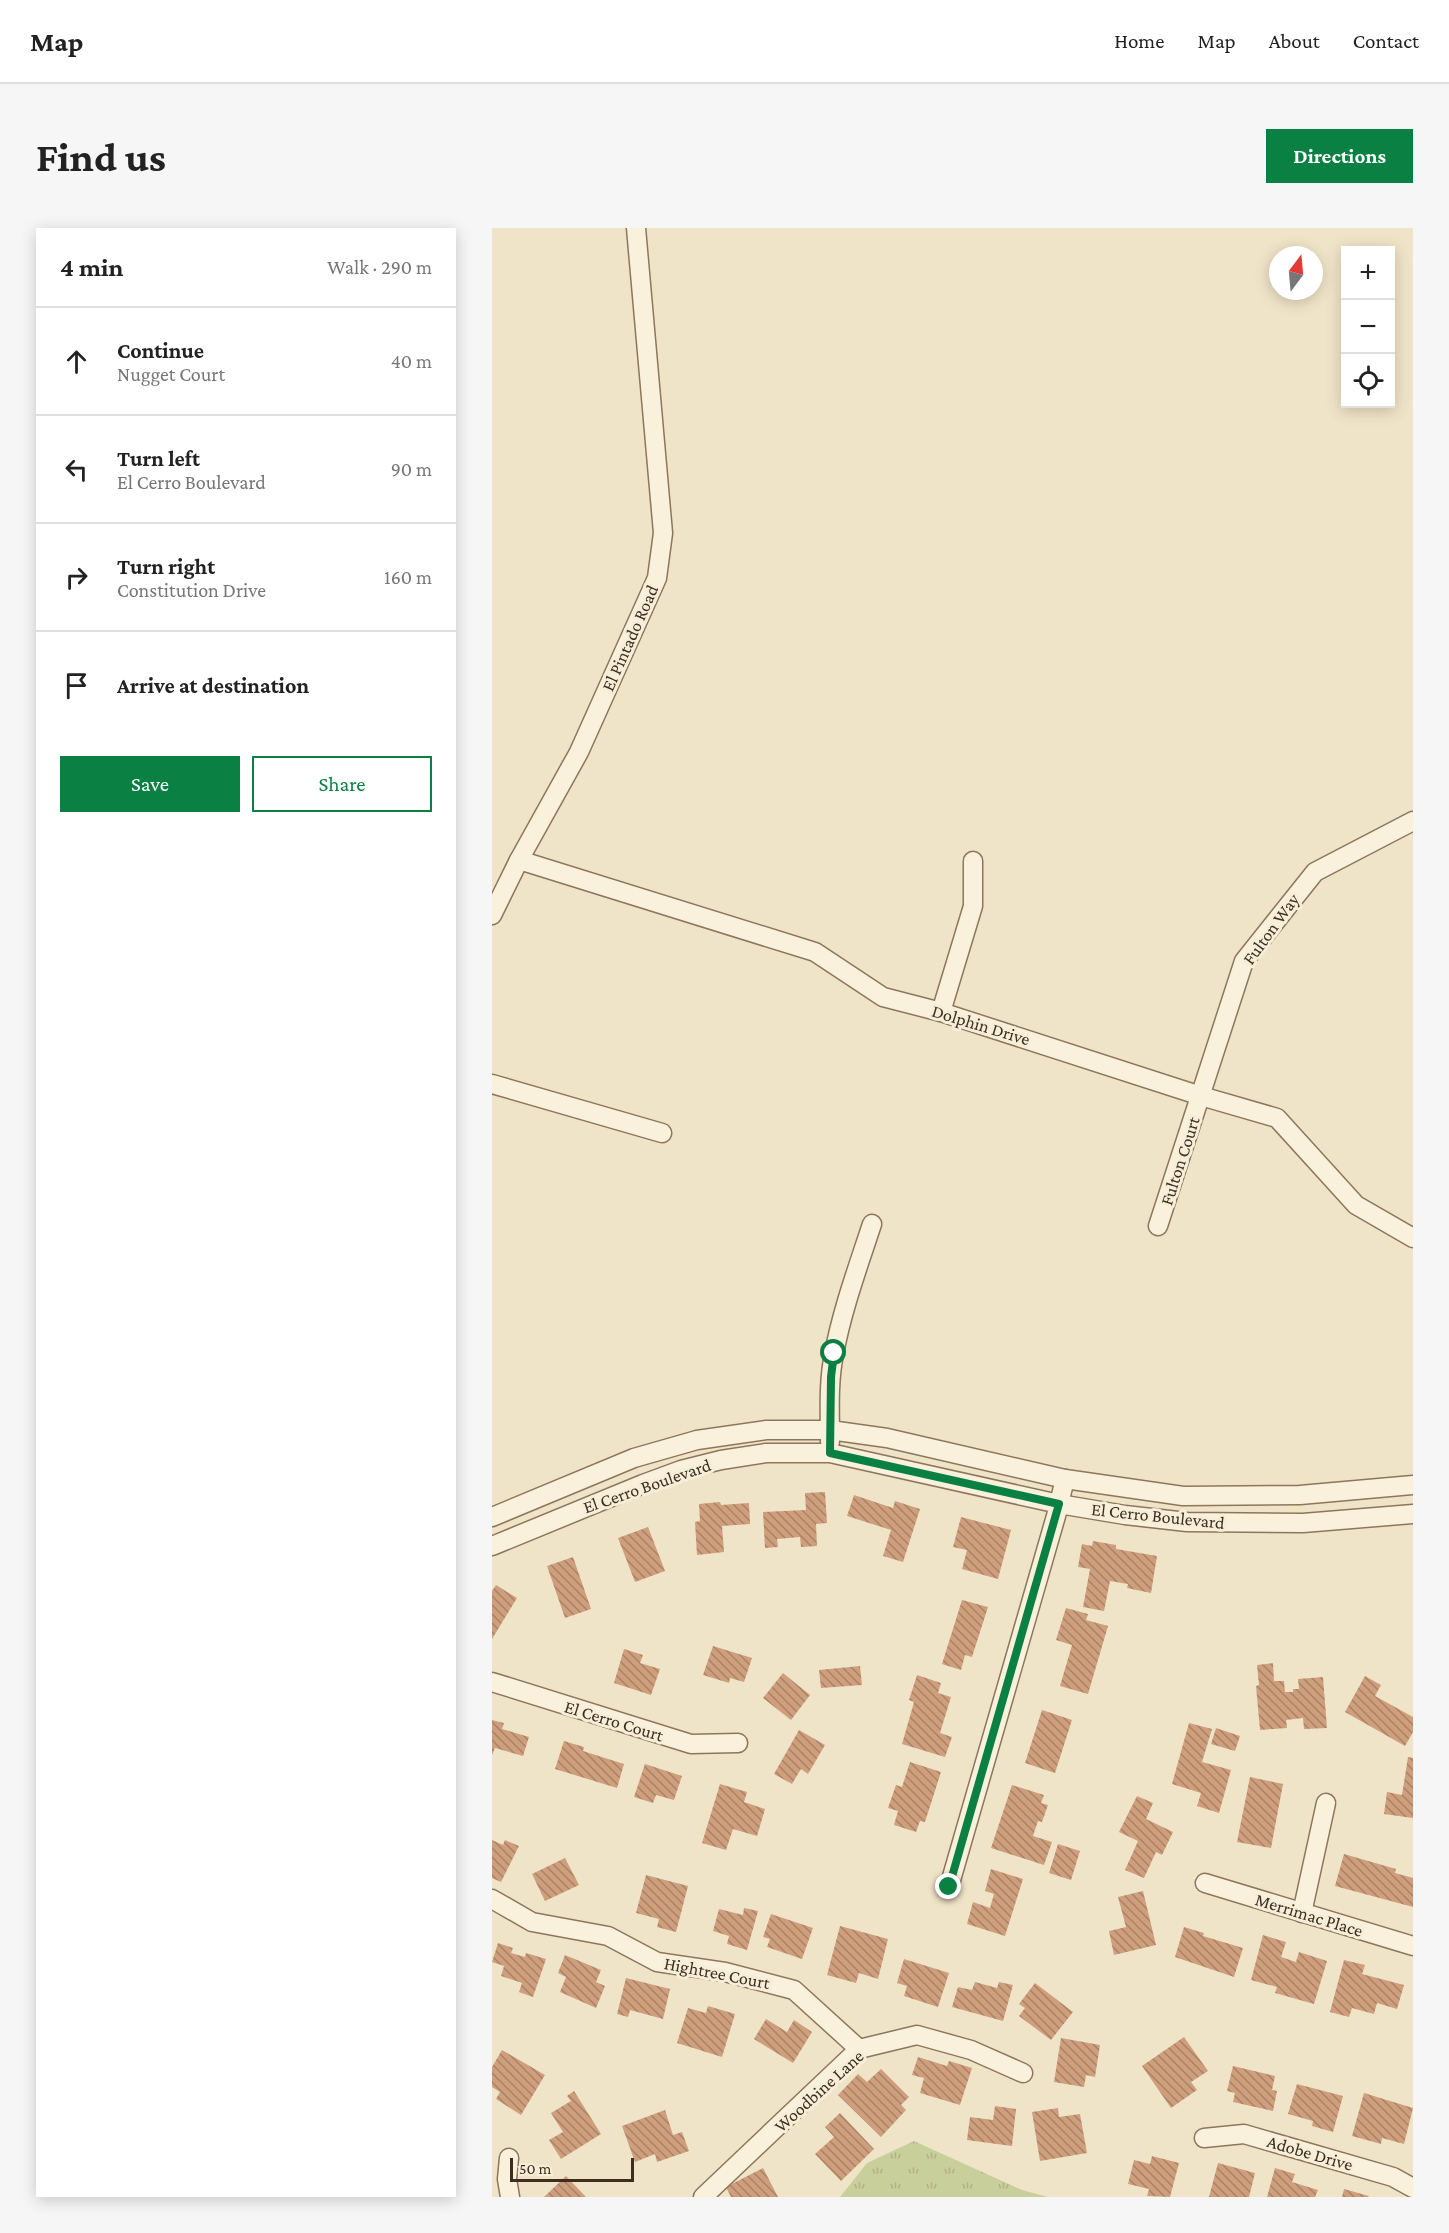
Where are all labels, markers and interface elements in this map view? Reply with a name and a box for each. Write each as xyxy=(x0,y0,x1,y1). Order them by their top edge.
text: Map xyxy=(30,26,83,57)
text: Home xyxy=(1114,29,1164,53)
text: Map xyxy=(1197,29,1236,53)
text: About xyxy=(1269,29,1320,53)
text: Contact xyxy=(1353,29,1419,53)
button: Directions xyxy=(1266,129,1413,183)
text: Find us xyxy=(36,133,166,180)
north arrow xyxy=(1269,246,1323,300)
map controls xyxy=(1341,246,1395,408)
button: + xyxy=(1341,246,1395,300)
text: 4 min xyxy=(60,253,124,282)
text: Walk · 290 m xyxy=(327,256,432,278)
button: − xyxy=(1341,300,1395,354)
text: Continue xyxy=(117,338,204,363)
icon: ahead xyxy=(60,345,93,378)
text: 40 m xyxy=(391,350,432,372)
button: locate xyxy=(1341,354,1395,408)
text: Nugget Court xyxy=(117,363,225,385)
text: Turn left xyxy=(117,446,200,471)
icon: left xyxy=(60,453,93,486)
text: 90 m xyxy=(391,458,432,480)
text: El Cerro Boulevard xyxy=(117,471,266,493)
text: Turn right xyxy=(117,554,215,579)
icon: right xyxy=(60,561,93,594)
text: 160 m xyxy=(384,566,432,588)
text: Constitution Drive xyxy=(117,579,266,601)
street label: El Pintado Road xyxy=(598,581,662,694)
icon: arrive xyxy=(60,669,93,702)
text: Arrive at destination xyxy=(117,673,309,698)
button: Save xyxy=(60,756,240,812)
button: Share xyxy=(252,756,432,812)
street label: Fulton Way xyxy=(1239,889,1304,968)
street label: Dolphin Drive xyxy=(929,1001,1033,1049)
street label: Fulton Court xyxy=(1156,1113,1204,1208)
route start xyxy=(820,1339,846,1365)
street label: El Cerro Boulevard xyxy=(580,1455,714,1517)
street label: El Cerro Boulevard xyxy=(1090,1499,1226,1533)
street label: El Cerro Court xyxy=(562,1696,667,1746)
route end xyxy=(935,1873,961,1899)
street label: Merrimac Place xyxy=(1253,1889,1365,1941)
street label: Hightree Court xyxy=(662,1953,773,1993)
street label: Woodbine Lane xyxy=(770,2046,868,2136)
street label: Adobe Drive xyxy=(1265,2131,1355,2175)
scale bar xyxy=(510,2155,634,2182)
text: 50 m xyxy=(519,2160,551,2177)

